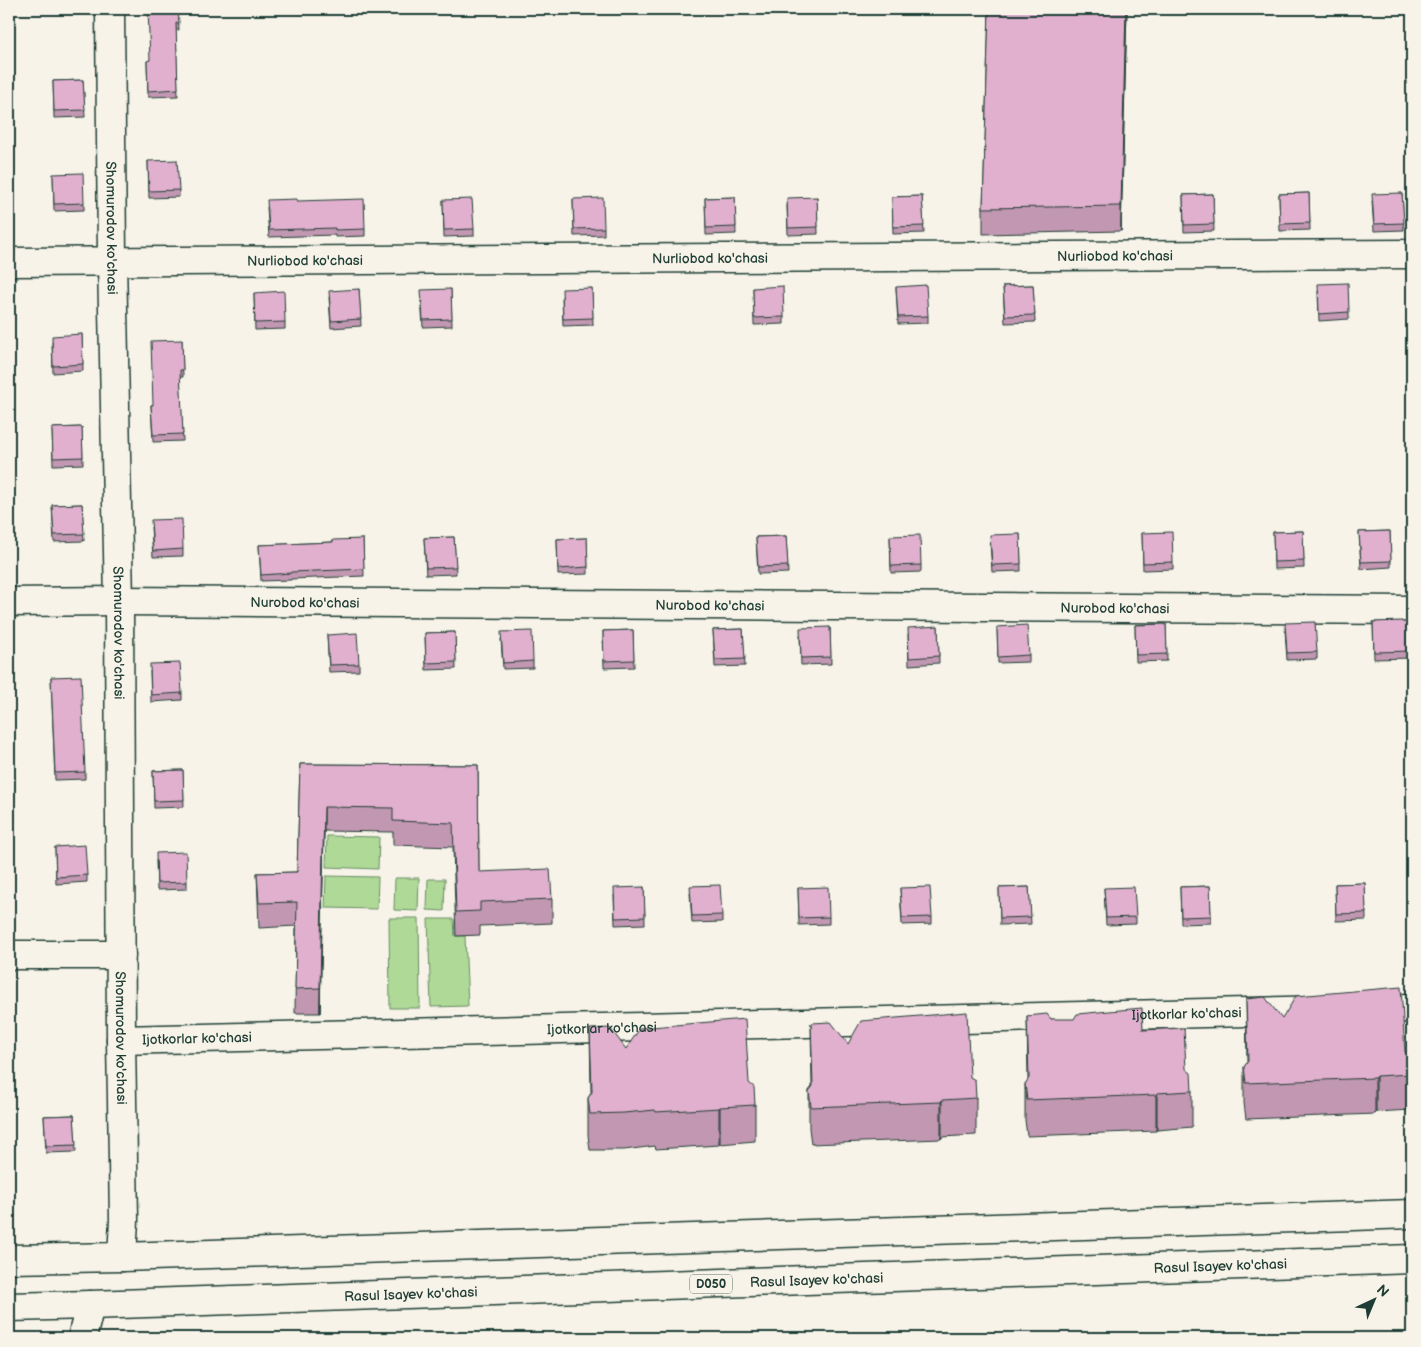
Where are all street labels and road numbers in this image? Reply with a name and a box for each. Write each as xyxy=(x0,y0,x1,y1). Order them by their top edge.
street label: Shomurodov ko'chasi xyxy=(103,161,121,295)
street label: Nurliobod ko'chasi xyxy=(1057,247,1173,265)
street label: Nurliobod ko'chasi xyxy=(652,249,768,267)
street label: Nurliobod ko'chasi xyxy=(247,251,363,269)
street label: Shomurodov ko'chasi xyxy=(110,566,128,700)
street label: Nurobod ko'chasi xyxy=(250,593,360,611)
street label: Nurobod ko'chasi xyxy=(655,596,765,614)
street label: Nurobod ko'chasi xyxy=(1060,599,1170,617)
street label: Shomurodov ko'chasi xyxy=(112,971,131,1105)
street label: Ijotkorlar ko'chasi xyxy=(1132,1004,1242,1023)
street label: Ijotkorlar ko'chasi xyxy=(547,1018,657,1038)
street label: Ijotkorlar ko'chasi xyxy=(142,1028,252,1048)
street label: Rasul Isayev ko'chasi xyxy=(1153,1255,1287,1276)
street label: Rasul Isayev ko'chasi xyxy=(749,1269,884,1291)
road number: D050 xyxy=(690,1274,732,1294)
street label: Rasul Isayev ko'chasi xyxy=(344,1283,478,1305)

